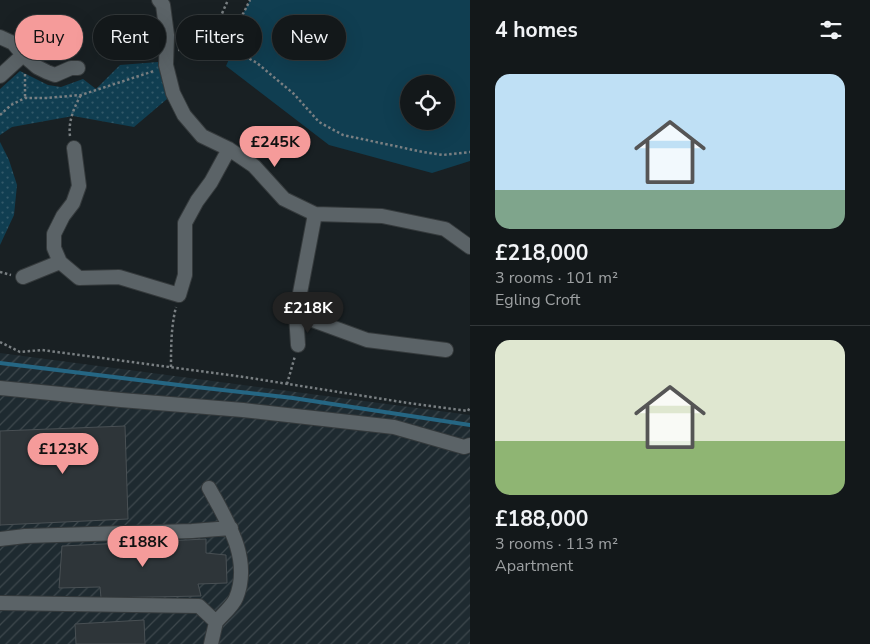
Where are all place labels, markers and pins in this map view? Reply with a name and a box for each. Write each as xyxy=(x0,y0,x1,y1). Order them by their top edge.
pin: £245K xyxy=(240,126,310,168)
pin: £218K xyxy=(273,292,343,334)
pin: £123K xyxy=(28,432,98,475)
pin: £188K xyxy=(108,526,178,568)

